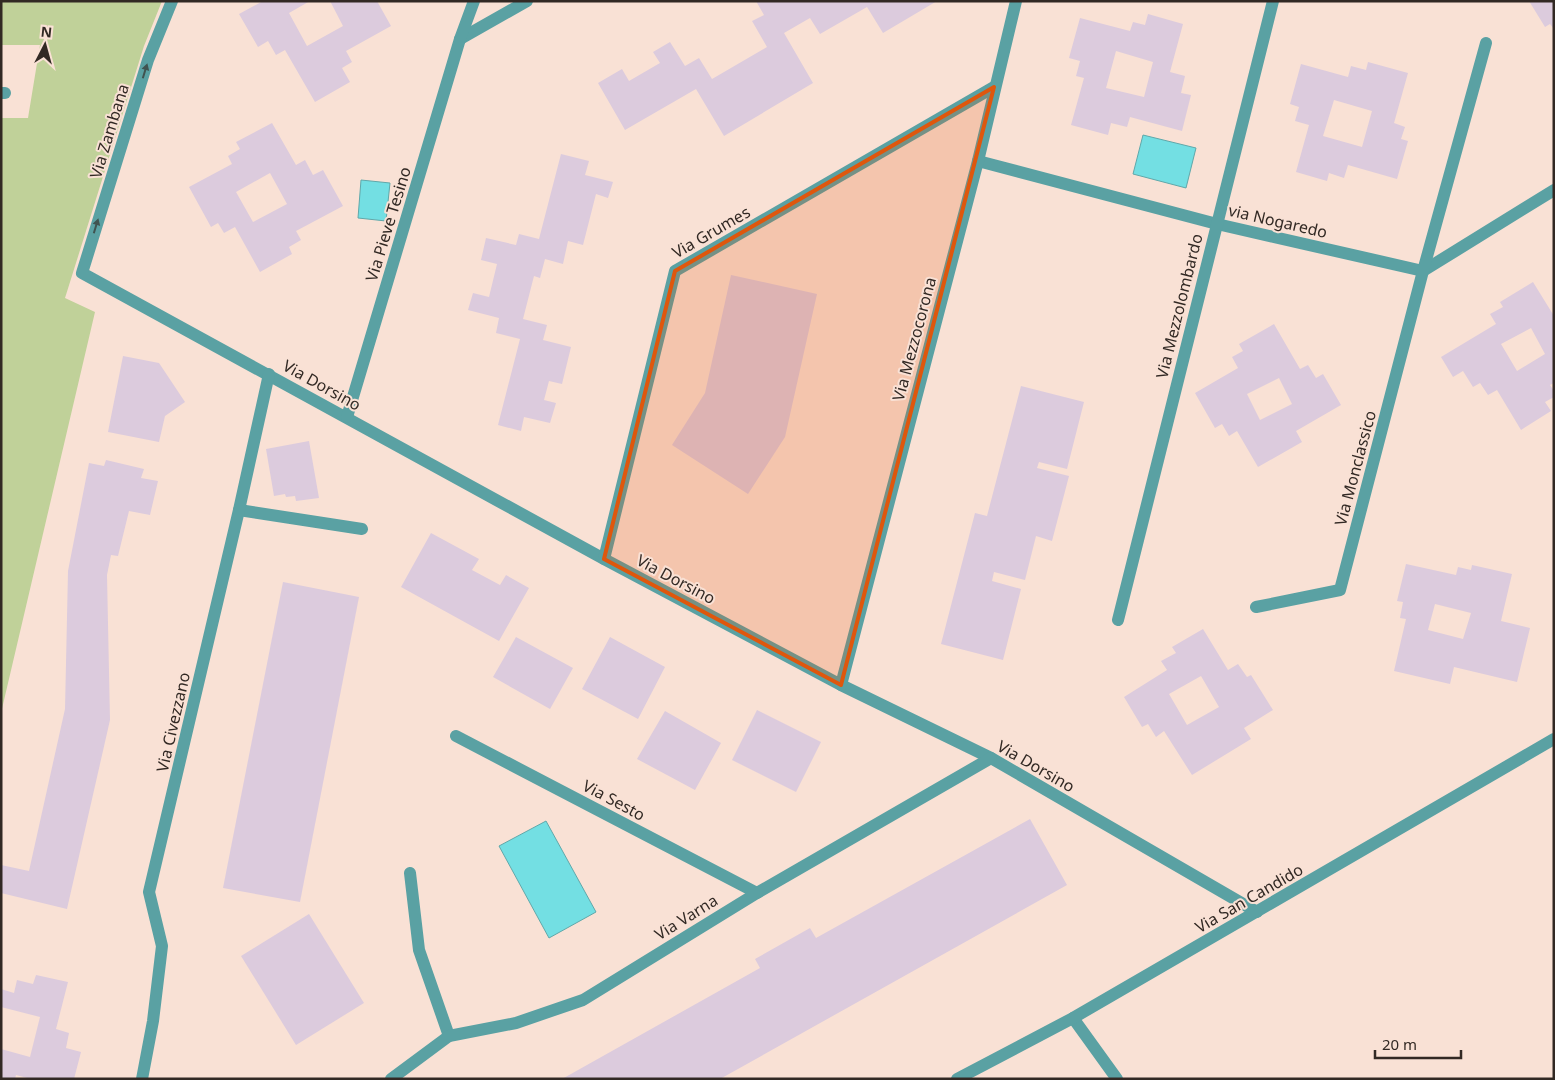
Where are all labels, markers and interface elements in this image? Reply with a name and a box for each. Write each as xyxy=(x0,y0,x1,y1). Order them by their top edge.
north arrow xyxy=(20,20,70,70)
text: N xyxy=(40,22,53,42)
one-way arrow xyxy=(141,63,149,78)
street label: Via Zambana xyxy=(84,81,134,181)
street label: Via Pieve Tesino xyxy=(360,164,416,284)
street label: via Nogaredo xyxy=(1226,199,1330,243)
street label: Via Grumes xyxy=(668,201,754,263)
one-way arrow xyxy=(93,218,101,233)
street label: Via Mezzolombardo xyxy=(1150,231,1208,381)
street label: Via Mezzocorona xyxy=(887,275,941,403)
street label: Via Dorsino xyxy=(279,354,365,416)
street label: Via Monclassico xyxy=(1329,408,1381,528)
street label: Via Dorsino xyxy=(633,549,719,609)
street label: Via Civezzano xyxy=(151,670,195,774)
street label: Via Dorsino xyxy=(993,735,1079,797)
street label: Via Sesto xyxy=(579,774,649,826)
street label: Via San Candido xyxy=(1191,858,1307,938)
street label: Via Varna xyxy=(650,889,722,945)
scale bar xyxy=(1375,1028,1461,1060)
text: 20 m xyxy=(1382,1034,1417,1054)

